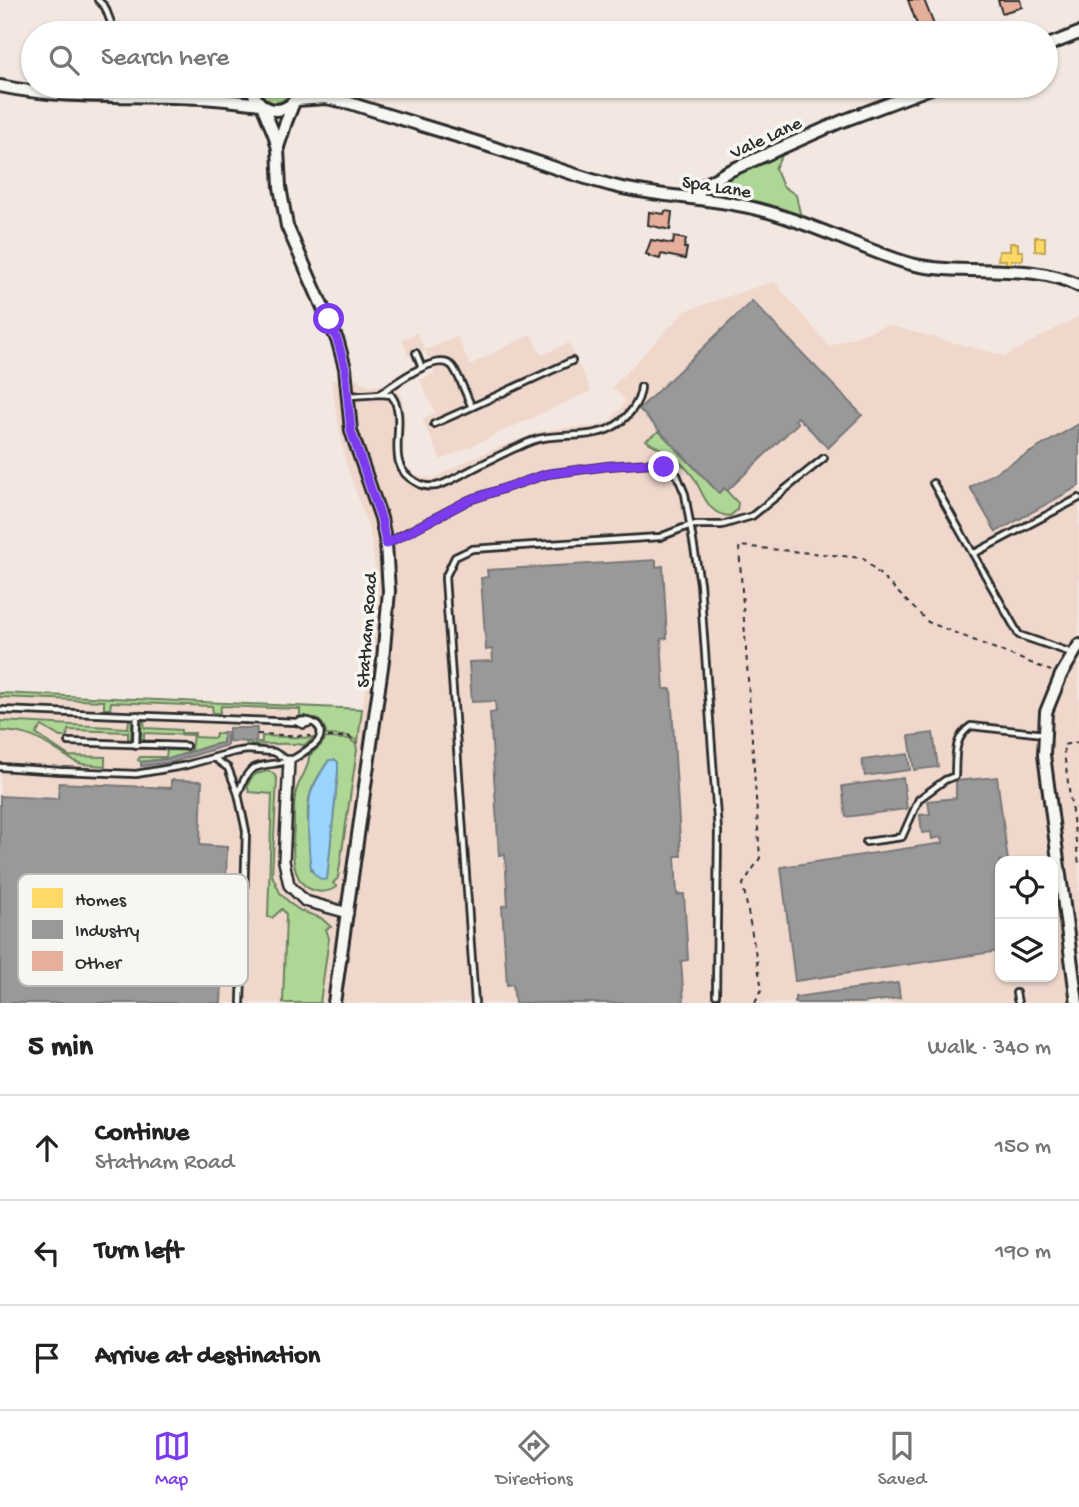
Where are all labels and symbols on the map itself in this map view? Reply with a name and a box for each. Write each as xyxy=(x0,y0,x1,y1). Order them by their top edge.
street label: Vale Lane xyxy=(726,113,806,166)
street label: Spa Lane xyxy=(680,172,753,205)
route start xyxy=(313,303,344,334)
route end xyxy=(648,451,679,482)
street label: Statham Road xyxy=(353,570,384,688)
legend xyxy=(18,874,248,986)
text: Homes xyxy=(75,890,127,913)
text: Industry xyxy=(75,921,140,944)
text: Other xyxy=(75,953,123,976)

